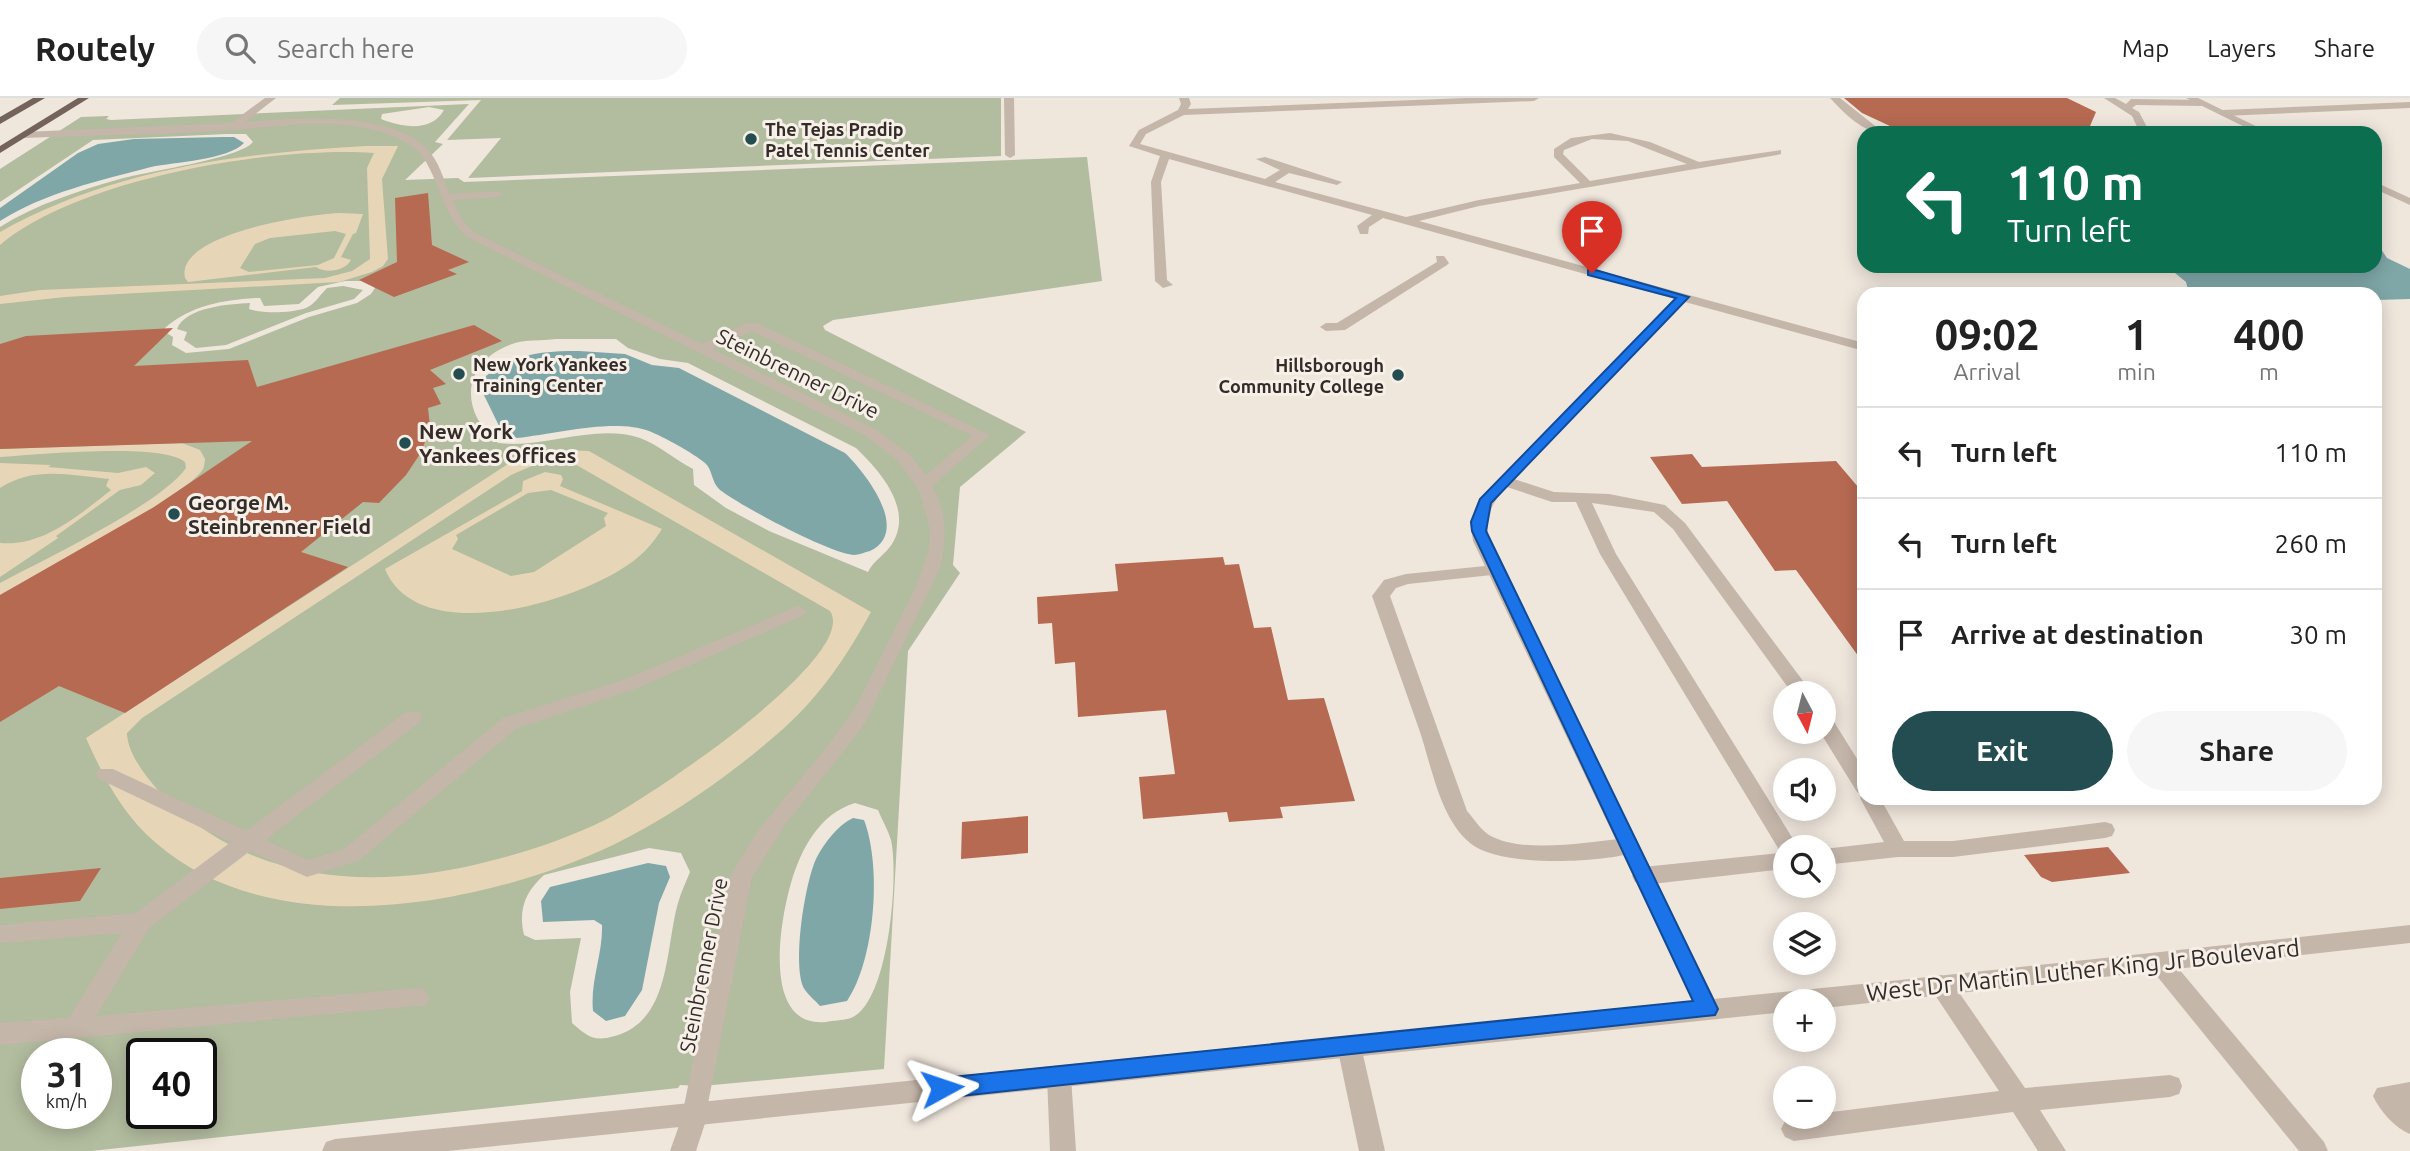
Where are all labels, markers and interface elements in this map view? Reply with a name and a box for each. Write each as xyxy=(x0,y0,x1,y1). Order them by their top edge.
search box xyxy=(197,17,687,80)
icon: search xyxy=(221,29,259,67)
text: Routely xyxy=(35,30,155,67)
text: Search here xyxy=(277,34,415,63)
text: Map xyxy=(2122,35,2169,62)
text: Layers xyxy=(2207,35,2276,62)
text: Share xyxy=(2314,35,2375,62)
place label: The Tejas Pradip Patel Tennis Center xyxy=(765,119,930,160)
marker: The Tejas Pradip Patel Tennis Center xyxy=(743,131,759,147)
icon: left xyxy=(1892,154,1983,245)
text: 110 m xyxy=(2007,154,2144,209)
pin xyxy=(1562,201,1622,273)
icon: arrive xyxy=(1573,212,1611,250)
text: Turn left xyxy=(2007,212,2131,248)
text: 09:02 xyxy=(1935,311,2040,358)
text: 1 xyxy=(2125,311,2148,358)
text: 400 xyxy=(2233,311,2304,358)
street label: Steinbrenner Drive xyxy=(713,323,883,423)
place label: New York Yankees Training Center xyxy=(473,354,627,395)
place label: Hillsborough Community College xyxy=(1219,355,1384,396)
text: Arrival xyxy=(1954,359,2021,384)
text: min xyxy=(2117,359,2156,384)
text: m xyxy=(2259,359,2279,384)
marker: New York Yankees Training Center xyxy=(451,366,467,382)
marker: Hillsborough Community College xyxy=(1390,367,1406,383)
place label: New York Yankees Offices xyxy=(419,419,577,467)
icon: left xyxy=(1892,434,1930,472)
marker: New York Yankees Offices xyxy=(397,435,413,451)
text: Turn left xyxy=(1951,438,2057,467)
text: 110 m xyxy=(2275,438,2347,467)
place label: George M. Steinbrenner Field xyxy=(188,490,371,538)
marker: George M. Steinbrenner Field xyxy=(166,506,182,522)
icon: left xyxy=(1892,525,1930,563)
text: Turn left xyxy=(1951,529,2057,558)
text: 260 m xyxy=(2275,529,2347,558)
icon: arrive xyxy=(1892,616,1930,654)
text: Arrive at destination xyxy=(1951,620,2204,649)
text: 30 m xyxy=(2289,620,2347,649)
north arrow xyxy=(1773,681,1836,744)
map controls xyxy=(1773,681,1836,1129)
button: Exit xyxy=(1892,711,2113,791)
button: Share xyxy=(2127,711,2347,791)
button: sound xyxy=(1773,758,1836,821)
button: search xyxy=(1773,835,1836,898)
street label: Steinbrenner Drive xyxy=(674,875,732,1055)
button: layers xyxy=(1773,912,1836,975)
street label: West Dr Martin Luther King Jr Boulevard xyxy=(1865,934,2301,1006)
button: + xyxy=(1773,989,1836,1052)
speed limit sign: 40 xyxy=(126,1038,217,1129)
position arrow xyxy=(905,1051,979,1125)
text: 31 xyxy=(47,1054,86,1094)
button: − xyxy=(1773,1066,1836,1129)
text: km/h xyxy=(46,1091,87,1111)

